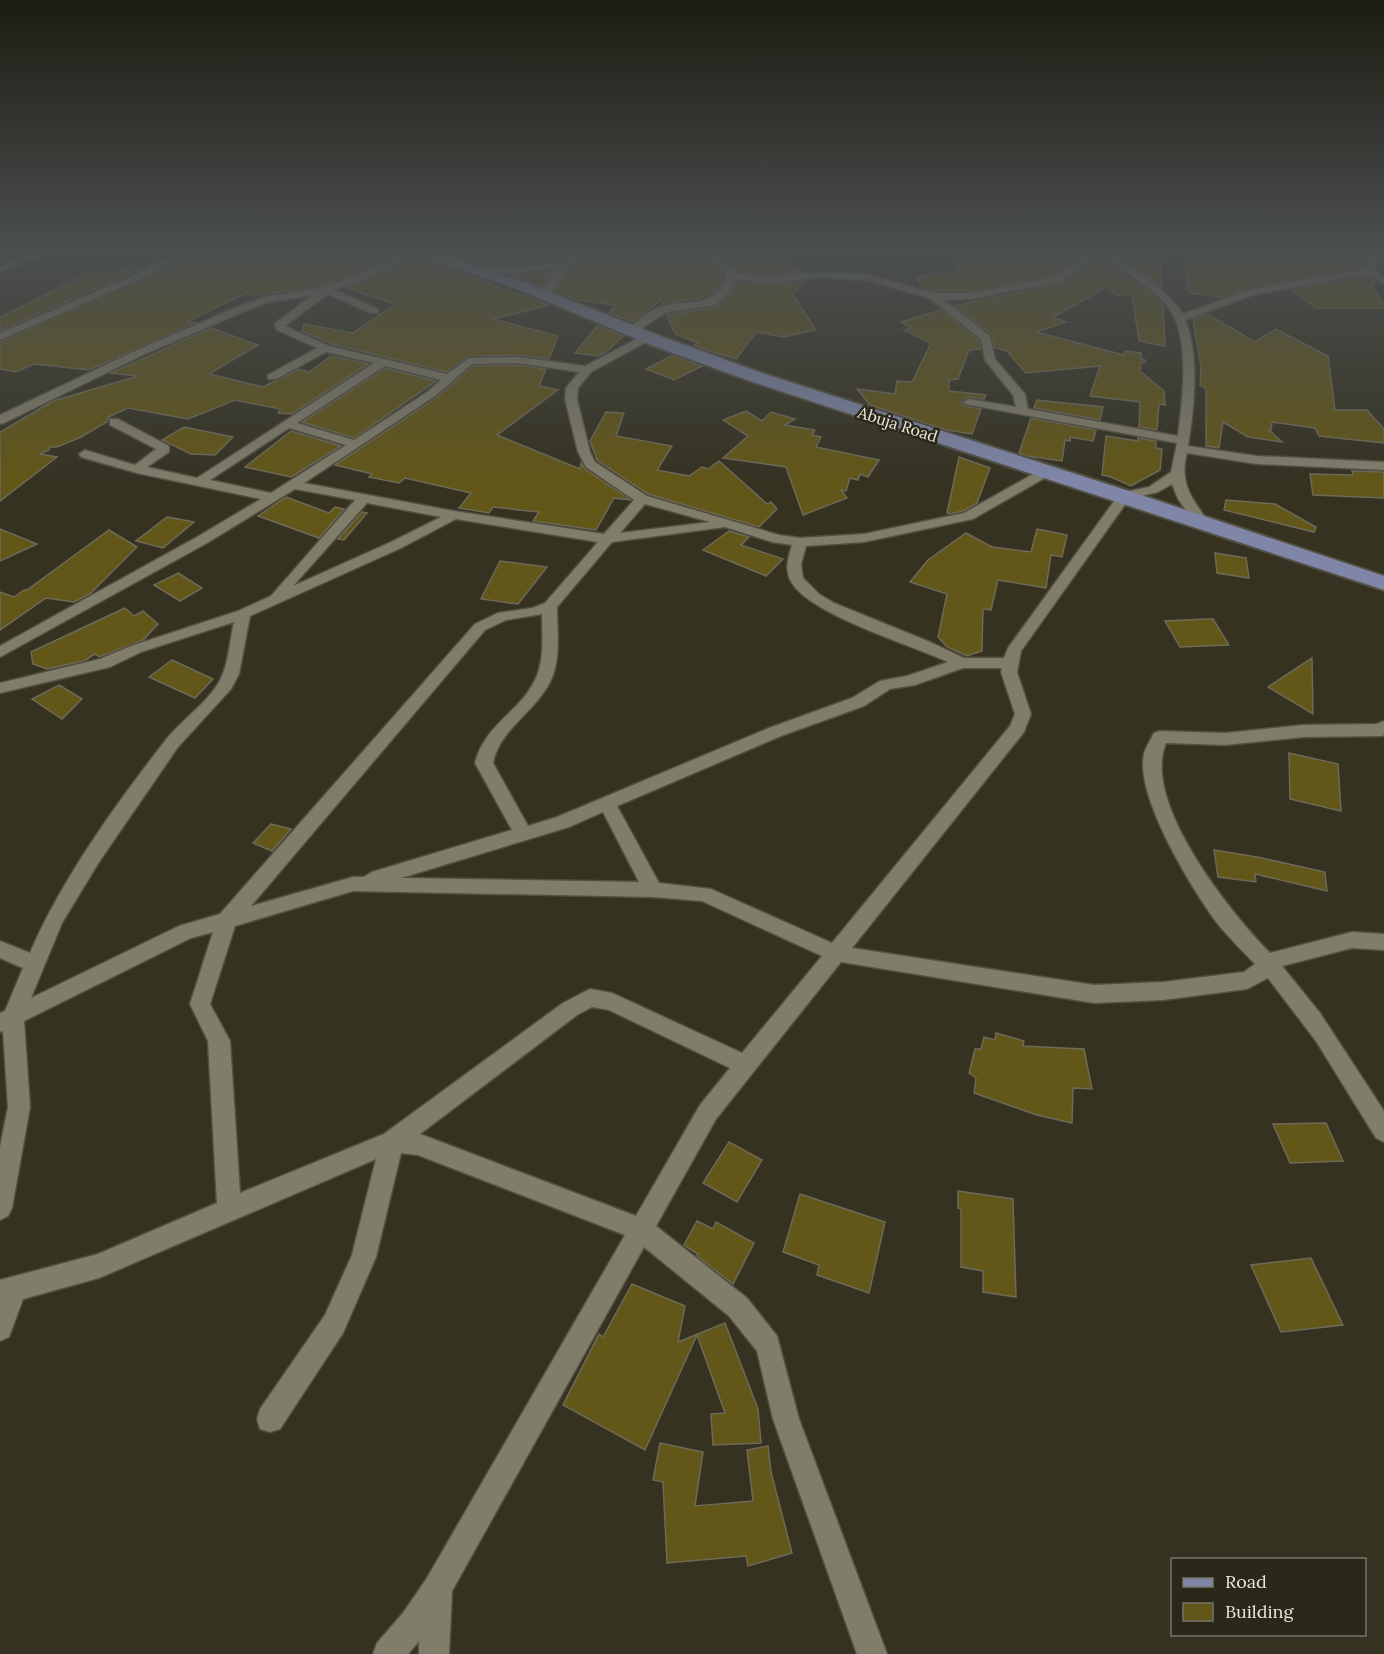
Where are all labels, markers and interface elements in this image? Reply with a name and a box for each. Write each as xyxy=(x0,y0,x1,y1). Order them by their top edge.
street label: Abuja Road xyxy=(855,401,941,446)
legend xyxy=(1171,1558,1366,1636)
text: Road xyxy=(1225,1570,1267,1593)
text: Building xyxy=(1225,1600,1295,1623)

